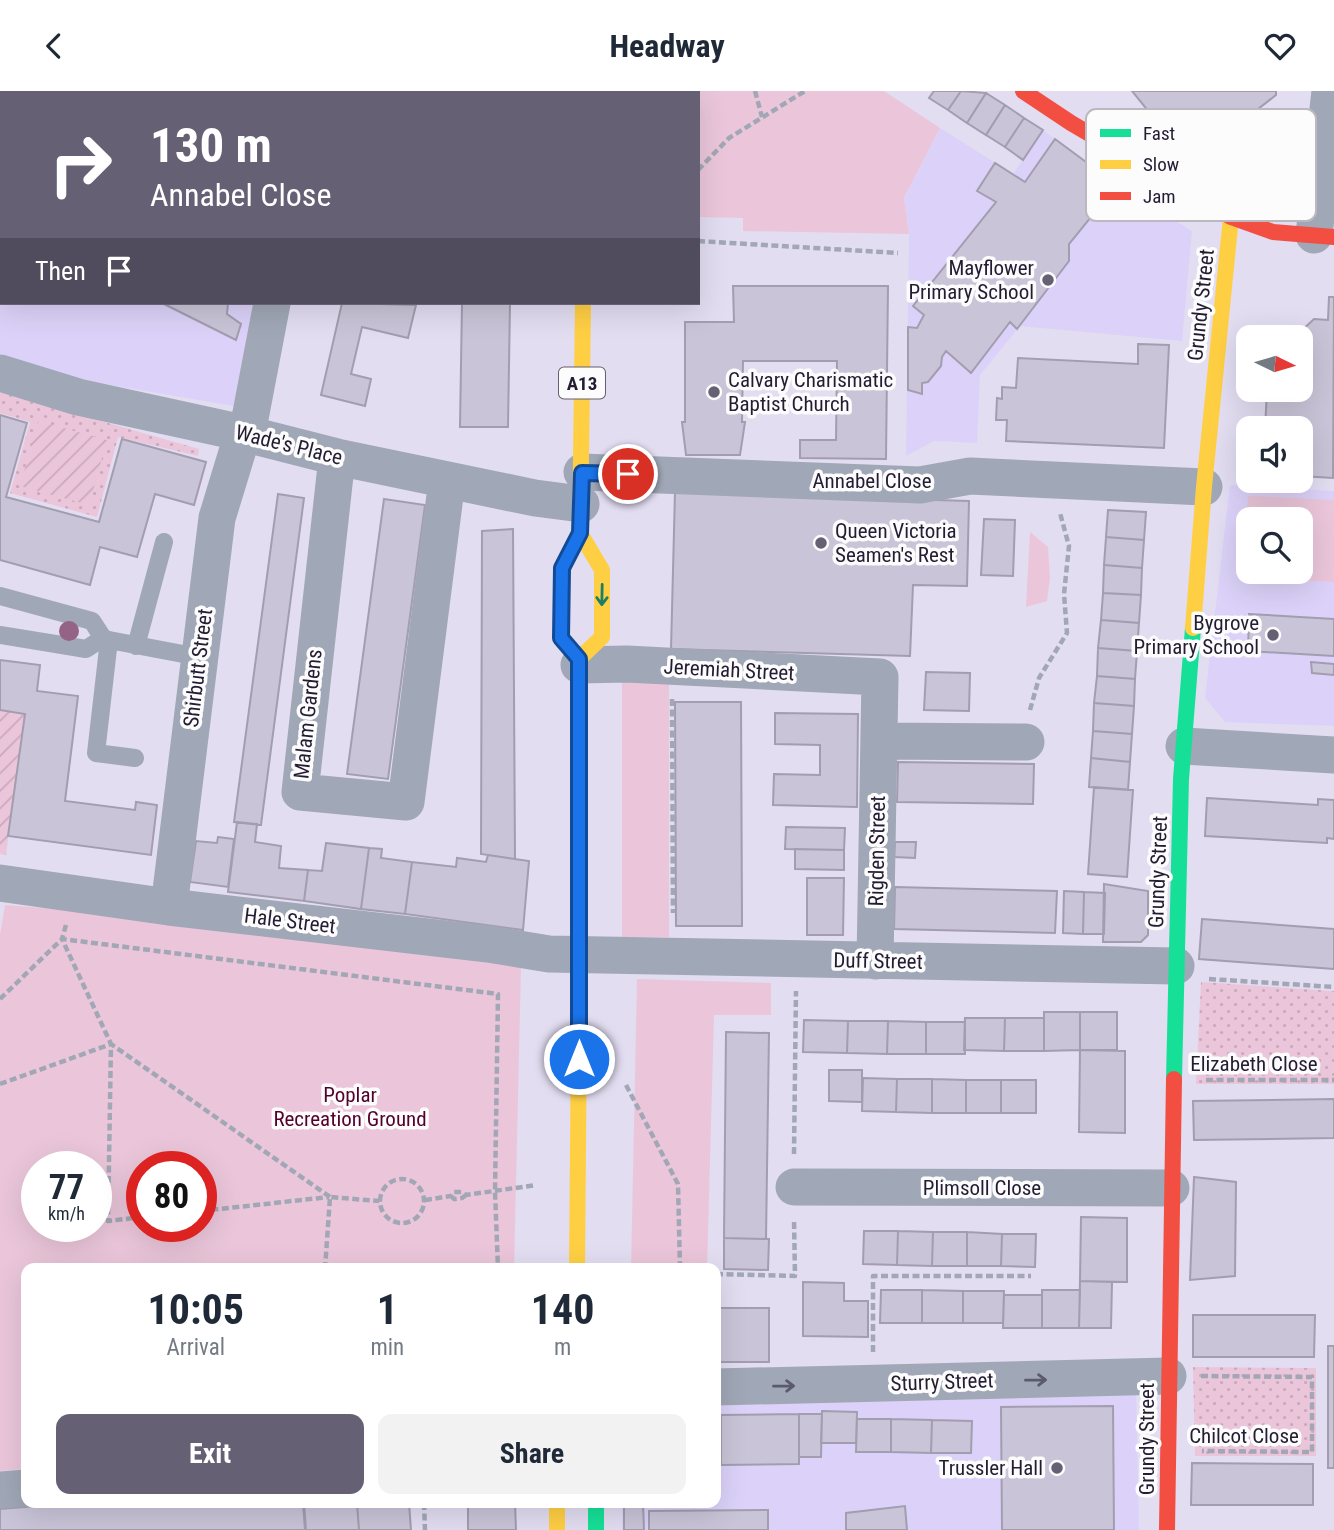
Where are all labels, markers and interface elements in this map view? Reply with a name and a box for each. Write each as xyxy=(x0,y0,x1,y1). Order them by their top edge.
icon: back xyxy=(35,27,73,65)
text: Headway xyxy=(609,27,725,65)
icon: heart xyxy=(1261,27,1299,65)
legend xyxy=(1086,109,1316,221)
text: 130 m xyxy=(150,117,272,174)
icon: right xyxy=(35,119,126,210)
text: Fast xyxy=(1143,122,1175,145)
text: Slow xyxy=(1143,153,1179,176)
text: Annabel Close xyxy=(150,176,331,214)
text: Jam xyxy=(1143,185,1176,208)
street label: Grundy Street xyxy=(1183,248,1219,362)
icon: arrive xyxy=(100,252,138,290)
text: Then xyxy=(35,256,86,286)
place label: Mayflower Primary School xyxy=(908,256,1034,304)
marker: Mayflower Primary School xyxy=(1040,272,1056,288)
north arrow xyxy=(1236,325,1312,403)
map controls xyxy=(1236,325,1313,584)
road number: A13 xyxy=(559,367,605,399)
place label: Calvary Charismatic Baptist Church xyxy=(728,368,893,416)
marker: Calvary Charismatic Baptist Church xyxy=(706,384,722,400)
button: sound xyxy=(1236,416,1313,493)
street label: Wade's Place xyxy=(233,420,345,470)
pin xyxy=(598,444,658,504)
icon: arrive xyxy=(609,455,647,493)
street label: Annabel Close xyxy=(812,469,932,493)
button: search xyxy=(1236,507,1313,584)
place label: Queen Victoria Seamen's Rest xyxy=(835,519,957,567)
marker: Queen Victoria Seamen's Rest xyxy=(813,535,829,551)
one-way arrow xyxy=(595,583,609,606)
street label: Shirbutt Street xyxy=(179,607,217,729)
place label: Bygrove Primary School xyxy=(1133,611,1259,659)
marker: Bygrove Primary School xyxy=(1265,627,1281,643)
street label: Malam Gardens xyxy=(289,648,327,780)
street label: Jeremiah Street xyxy=(663,655,795,685)
street label: Rigden Street xyxy=(864,795,890,907)
street label: Grundy Street xyxy=(1144,815,1172,929)
street label: Hale Street xyxy=(243,903,337,939)
street label: Duff Street xyxy=(833,948,923,974)
position arrow xyxy=(542,1022,616,1096)
street label: Elizabeth Close xyxy=(1190,1052,1318,1076)
park label: Poplar Recreation Ground xyxy=(273,1083,427,1131)
speed limit sign: 80 xyxy=(126,1151,217,1242)
text: 77 xyxy=(49,1167,84,1208)
street label: Plimsoll Close xyxy=(923,1176,1041,1200)
text: km/h xyxy=(48,1203,85,1224)
text: 10:05 xyxy=(148,1285,244,1334)
text: 1 xyxy=(377,1285,398,1334)
text: 140 xyxy=(531,1285,594,1334)
text: Arrival xyxy=(166,1334,225,1361)
text: min xyxy=(370,1334,404,1361)
text: m xyxy=(554,1334,571,1361)
street label: Sturry Street xyxy=(890,1368,994,1396)
one-way arrow xyxy=(1024,1373,1047,1387)
one-way arrow xyxy=(772,1379,795,1393)
street label: Grundy Street xyxy=(1135,1383,1159,1495)
button: Exit xyxy=(56,1414,364,1494)
button: Share xyxy=(378,1414,686,1494)
street label: Chilcot Close xyxy=(1189,1424,1299,1448)
place label: Trussler Hall xyxy=(939,1456,1043,1480)
marker: Trussler Hall xyxy=(1049,1460,1065,1476)

